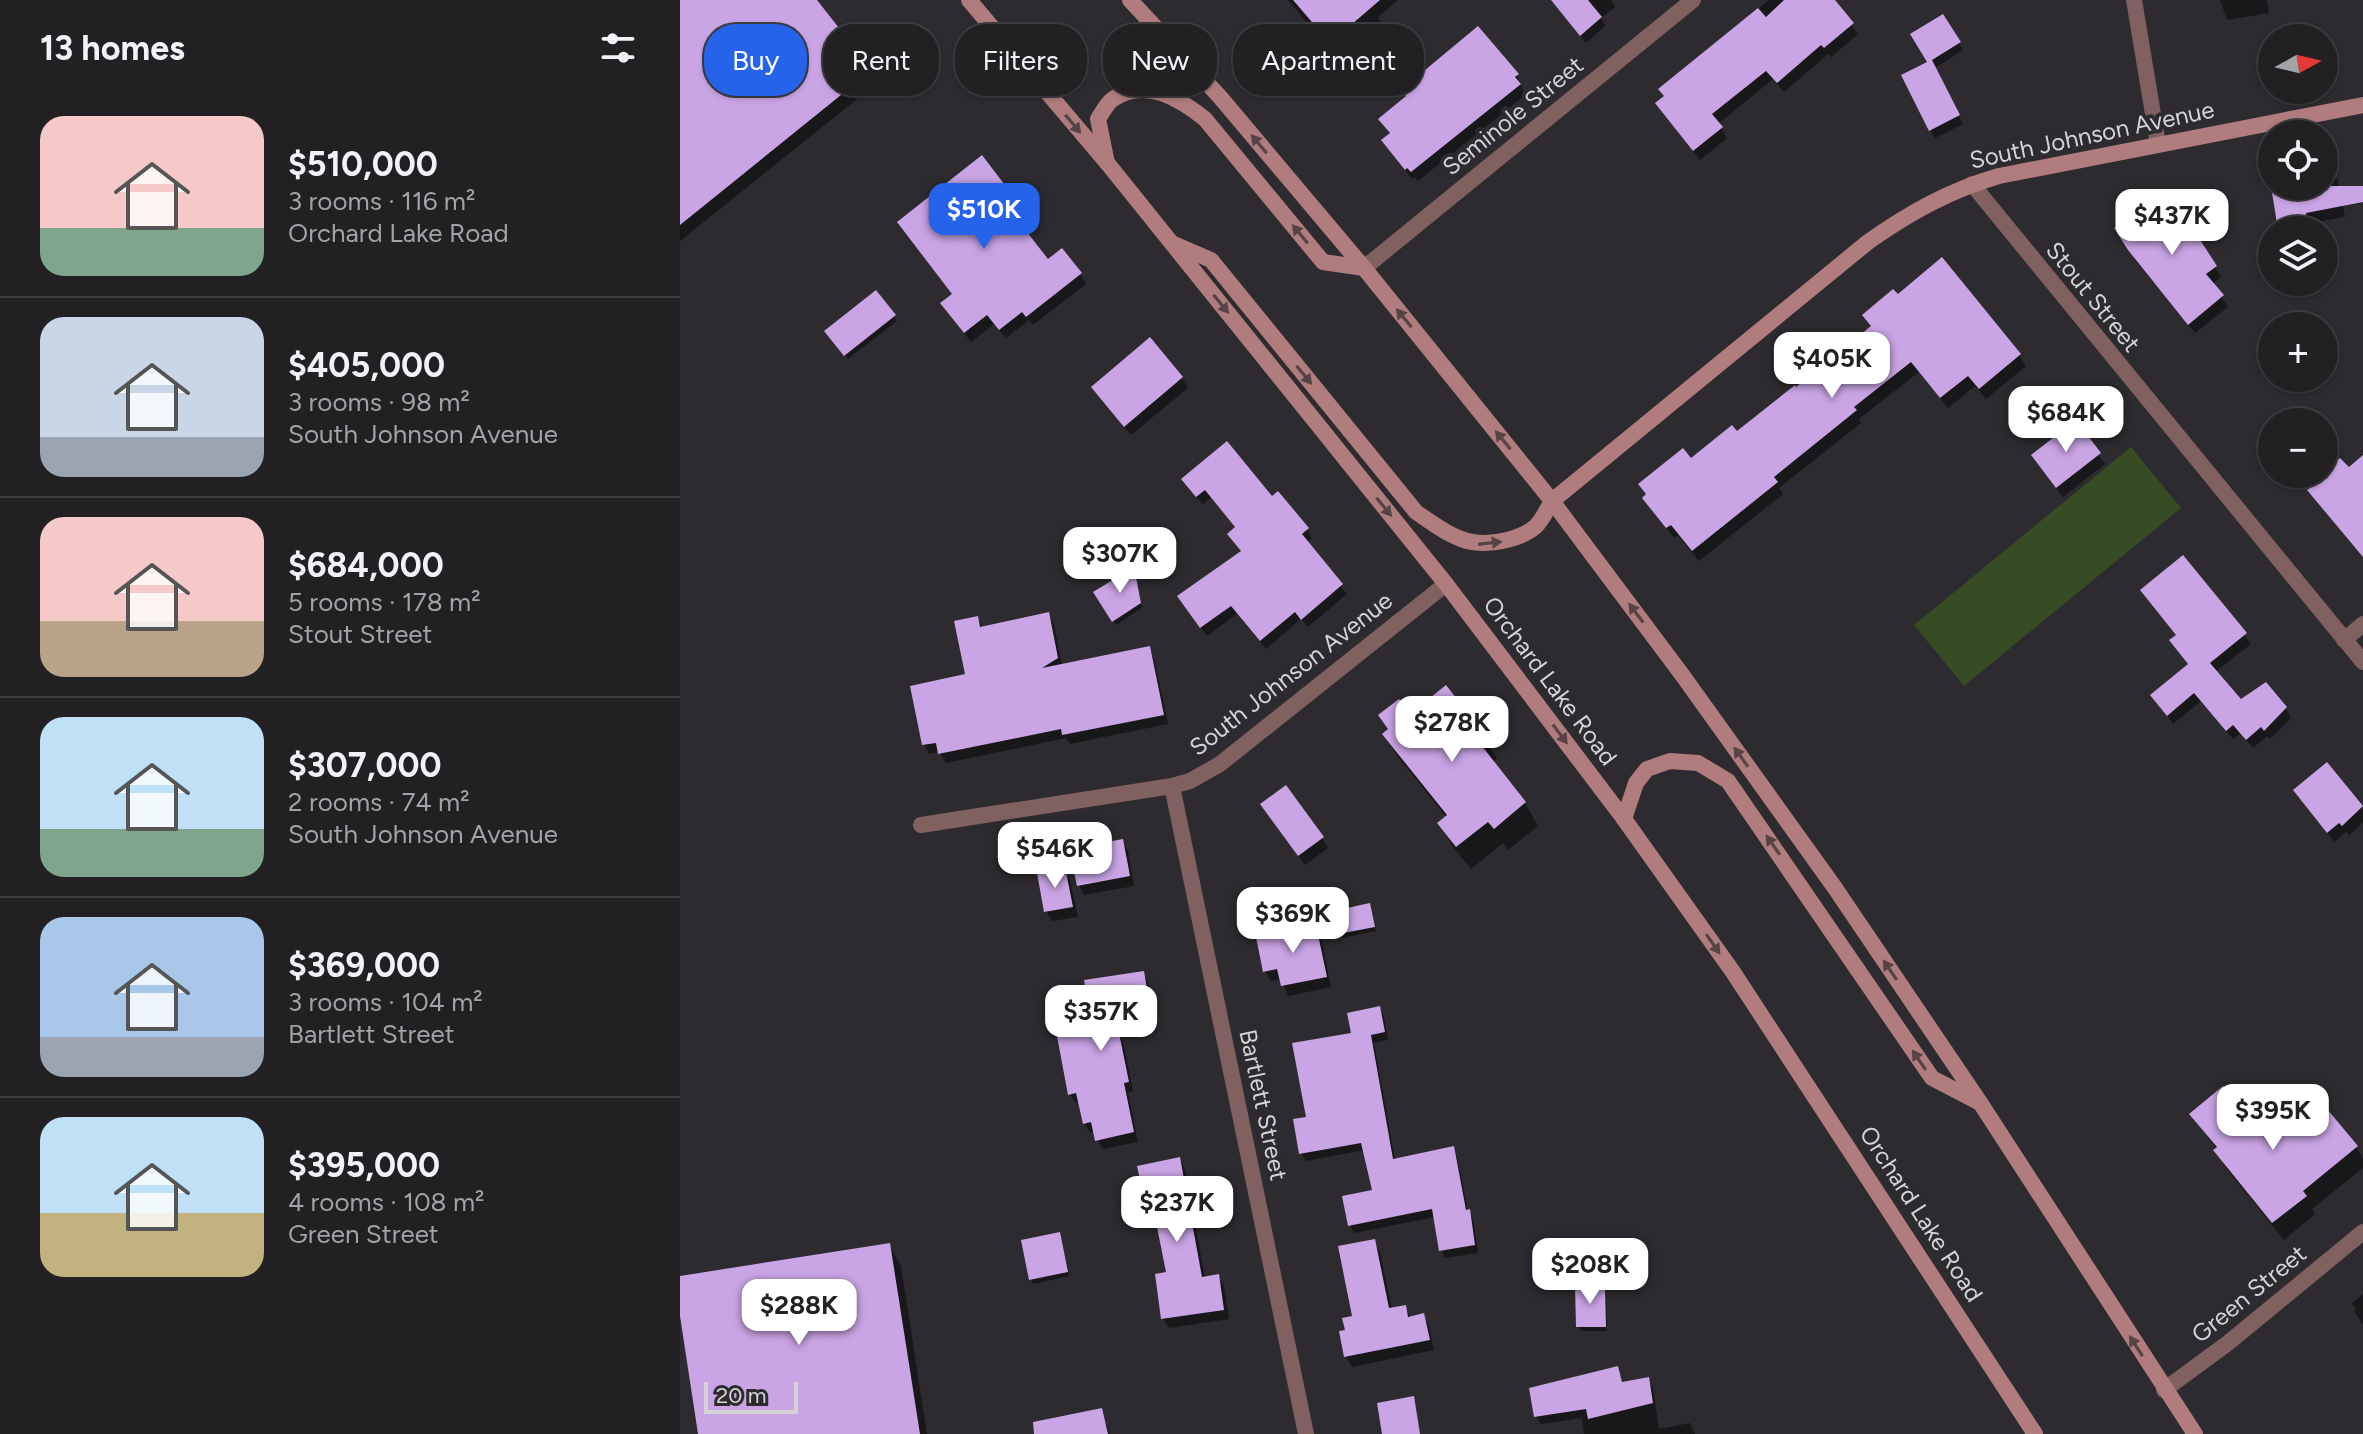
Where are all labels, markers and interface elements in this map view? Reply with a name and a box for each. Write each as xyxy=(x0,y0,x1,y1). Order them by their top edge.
chip: Buy xyxy=(704,24,807,96)
chip: Rent xyxy=(823,24,939,96)
chip: Filters xyxy=(955,24,1087,96)
chip: New xyxy=(1103,24,1217,96)
chip: Apartment xyxy=(1233,24,1424,96)
north arrow xyxy=(2258,24,2338,104)
map controls xyxy=(2258,24,2338,488)
icon: filters xyxy=(596,26,640,70)
text: 13 homes xyxy=(40,28,185,69)
street label: Seminole Street xyxy=(1436,50,1589,181)
street label: South Johnson Avenue xyxy=(1967,94,2217,175)
one-way arrow xyxy=(1064,113,1081,133)
button: locate xyxy=(2258,120,2338,200)
one-way arrow xyxy=(1251,134,1268,154)
text: $510,000 xyxy=(288,144,438,185)
icon: home xyxy=(104,148,200,244)
pin: $510K xyxy=(928,183,1040,251)
text: 3 rooms · 116 m² xyxy=(288,185,475,217)
pin: $437K xyxy=(2116,189,2228,257)
text: $510K xyxy=(947,193,1021,225)
text: $437K xyxy=(2133,199,2211,231)
button: layers xyxy=(2258,216,2338,296)
text: Orchard Lake Road xyxy=(288,217,509,249)
one-way arrow xyxy=(1291,223,1308,244)
street label: Stout Street xyxy=(2040,236,2147,358)
one-way arrow xyxy=(1212,294,1229,314)
one-way arrow xyxy=(1396,308,1413,328)
button: + xyxy=(2258,312,2338,392)
pin: $405K xyxy=(1776,332,1888,400)
text: $405K xyxy=(1792,342,1872,374)
text: $405,000 xyxy=(288,345,445,386)
icon: home xyxy=(104,349,200,445)
one-way arrow xyxy=(1295,365,1312,385)
text: 3 rooms · 98 m² xyxy=(288,386,470,418)
pin: $684K xyxy=(2010,386,2122,454)
text: $684K xyxy=(2026,396,2106,428)
button: − xyxy=(2258,408,2338,488)
text: South Johnson Avenue xyxy=(288,418,558,450)
one-way arrow xyxy=(1494,430,1511,451)
one-way arrow xyxy=(1375,497,1392,517)
pin: $307K xyxy=(1064,527,1176,595)
one-way arrow xyxy=(1478,536,1503,549)
text: $307K xyxy=(1081,537,1159,569)
text: $684,000 xyxy=(288,545,444,586)
icon: home xyxy=(104,549,200,645)
text: 5 rooms · 178 m² xyxy=(288,586,481,618)
street label: South Johnson Avenue xyxy=(1184,586,1398,762)
street label: Orchard Lake Road xyxy=(1477,591,1623,771)
one-way arrow xyxy=(1629,603,1645,624)
text: Stout Street xyxy=(288,618,432,650)
pin: $278K xyxy=(1396,696,1508,764)
text: $278K xyxy=(1413,706,1491,738)
one-way arrow xyxy=(1552,724,1568,744)
text: $307,000 xyxy=(288,745,442,786)
one-way arrow xyxy=(1734,746,1749,767)
icon: home xyxy=(104,749,200,845)
text: 2 rooms · 74 m² xyxy=(288,786,470,818)
text: South Johnson Avenue xyxy=(288,818,558,850)
pin: $546K xyxy=(999,822,1111,890)
text: $546K xyxy=(1016,832,1094,864)
one-way arrow xyxy=(1766,835,1781,856)
pin: $369K xyxy=(1237,887,1349,955)
text: $369K xyxy=(1255,897,1331,929)
one-way arrow xyxy=(1705,934,1720,955)
text: $369,000 xyxy=(288,945,440,986)
icon: home xyxy=(104,949,200,1045)
one-way arrow xyxy=(1883,959,1898,980)
pin: $357K xyxy=(1045,985,1157,1053)
text: 3 rooms · 104 m² xyxy=(288,986,483,1018)
text: $357K xyxy=(1063,995,1139,1027)
text: Bartlett Street xyxy=(288,1018,455,1050)
street label: Bartlett Street xyxy=(1233,1027,1294,1183)
one-way arrow xyxy=(1912,1049,1927,1070)
pin: $395K xyxy=(2217,1084,2329,1152)
text: $395K xyxy=(2235,1094,2311,1126)
street label: Orchard Lake Road xyxy=(1854,1120,1989,1307)
text: $395,000 xyxy=(288,1145,440,1186)
icon: home xyxy=(104,1149,200,1245)
pin: $237K xyxy=(1121,1176,1233,1244)
text: 4 rooms · 108 m² xyxy=(288,1186,485,1218)
text: $237K xyxy=(1139,1186,1215,1218)
text: Green Street xyxy=(288,1218,439,1250)
pin: $208K xyxy=(1534,1238,1646,1306)
street label: Green Street xyxy=(2186,1239,2312,1349)
text: $208K xyxy=(1550,1248,1630,1280)
pin: $288K xyxy=(743,1279,855,1347)
text: $288K xyxy=(760,1289,838,1321)
one-way arrow xyxy=(2129,1335,2143,1357)
scale bar xyxy=(704,1378,798,1414)
text: 20 m xyxy=(716,1382,767,1409)

